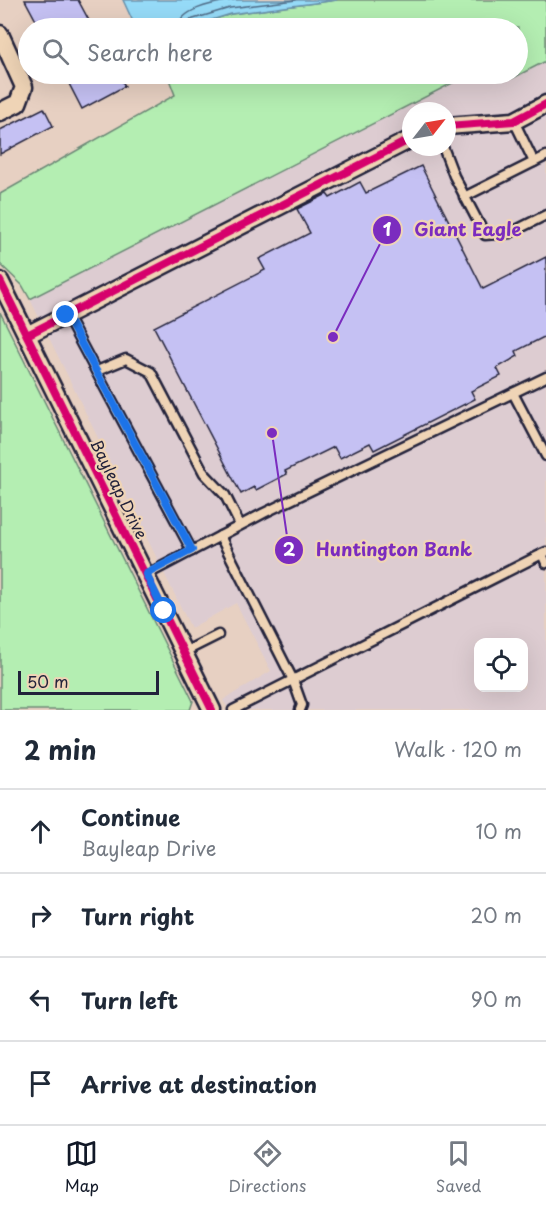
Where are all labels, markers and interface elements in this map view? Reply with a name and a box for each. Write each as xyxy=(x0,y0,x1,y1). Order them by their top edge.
search box xyxy=(18,18,528,84)
icon: search xyxy=(39,35,72,68)
text: Search here xyxy=(87,35,213,68)
north arrow xyxy=(402,102,456,156)
callout: Giant Eagle xyxy=(372,212,533,248)
text: 1 xyxy=(383,215,392,242)
text: Giant Eagle xyxy=(414,215,522,242)
route end xyxy=(52,301,78,327)
street label: Bayleap Drive xyxy=(85,435,154,543)
callout: Huntington Bank xyxy=(274,532,484,568)
text: 2 xyxy=(283,535,296,562)
text: Huntington Bank xyxy=(316,535,472,562)
route start xyxy=(150,597,176,623)
map controls xyxy=(474,638,528,692)
button: locate xyxy=(474,638,528,692)
scale bar xyxy=(18,668,159,696)
text: 50 m xyxy=(27,669,68,693)
text: 2 min xyxy=(24,730,97,769)
text: Walk · 120 m xyxy=(394,734,522,764)
text: Continue xyxy=(81,800,180,833)
icon: ahead xyxy=(24,815,57,848)
text: 10 m xyxy=(475,816,522,846)
text: Bayleap Drive xyxy=(81,833,216,863)
icon: right xyxy=(24,899,57,932)
text: Turn right xyxy=(81,899,194,932)
text: 20 m xyxy=(470,900,522,930)
icon: left xyxy=(24,983,57,1016)
text: Turn left xyxy=(81,983,178,1016)
text: 90 m xyxy=(471,984,522,1014)
icon: arrive xyxy=(24,1067,57,1100)
text: Arrive at destination xyxy=(81,1067,317,1100)
tab: Map xyxy=(65,1137,99,1197)
tab: Directions xyxy=(228,1137,306,1197)
tab: Saved xyxy=(436,1137,481,1197)

